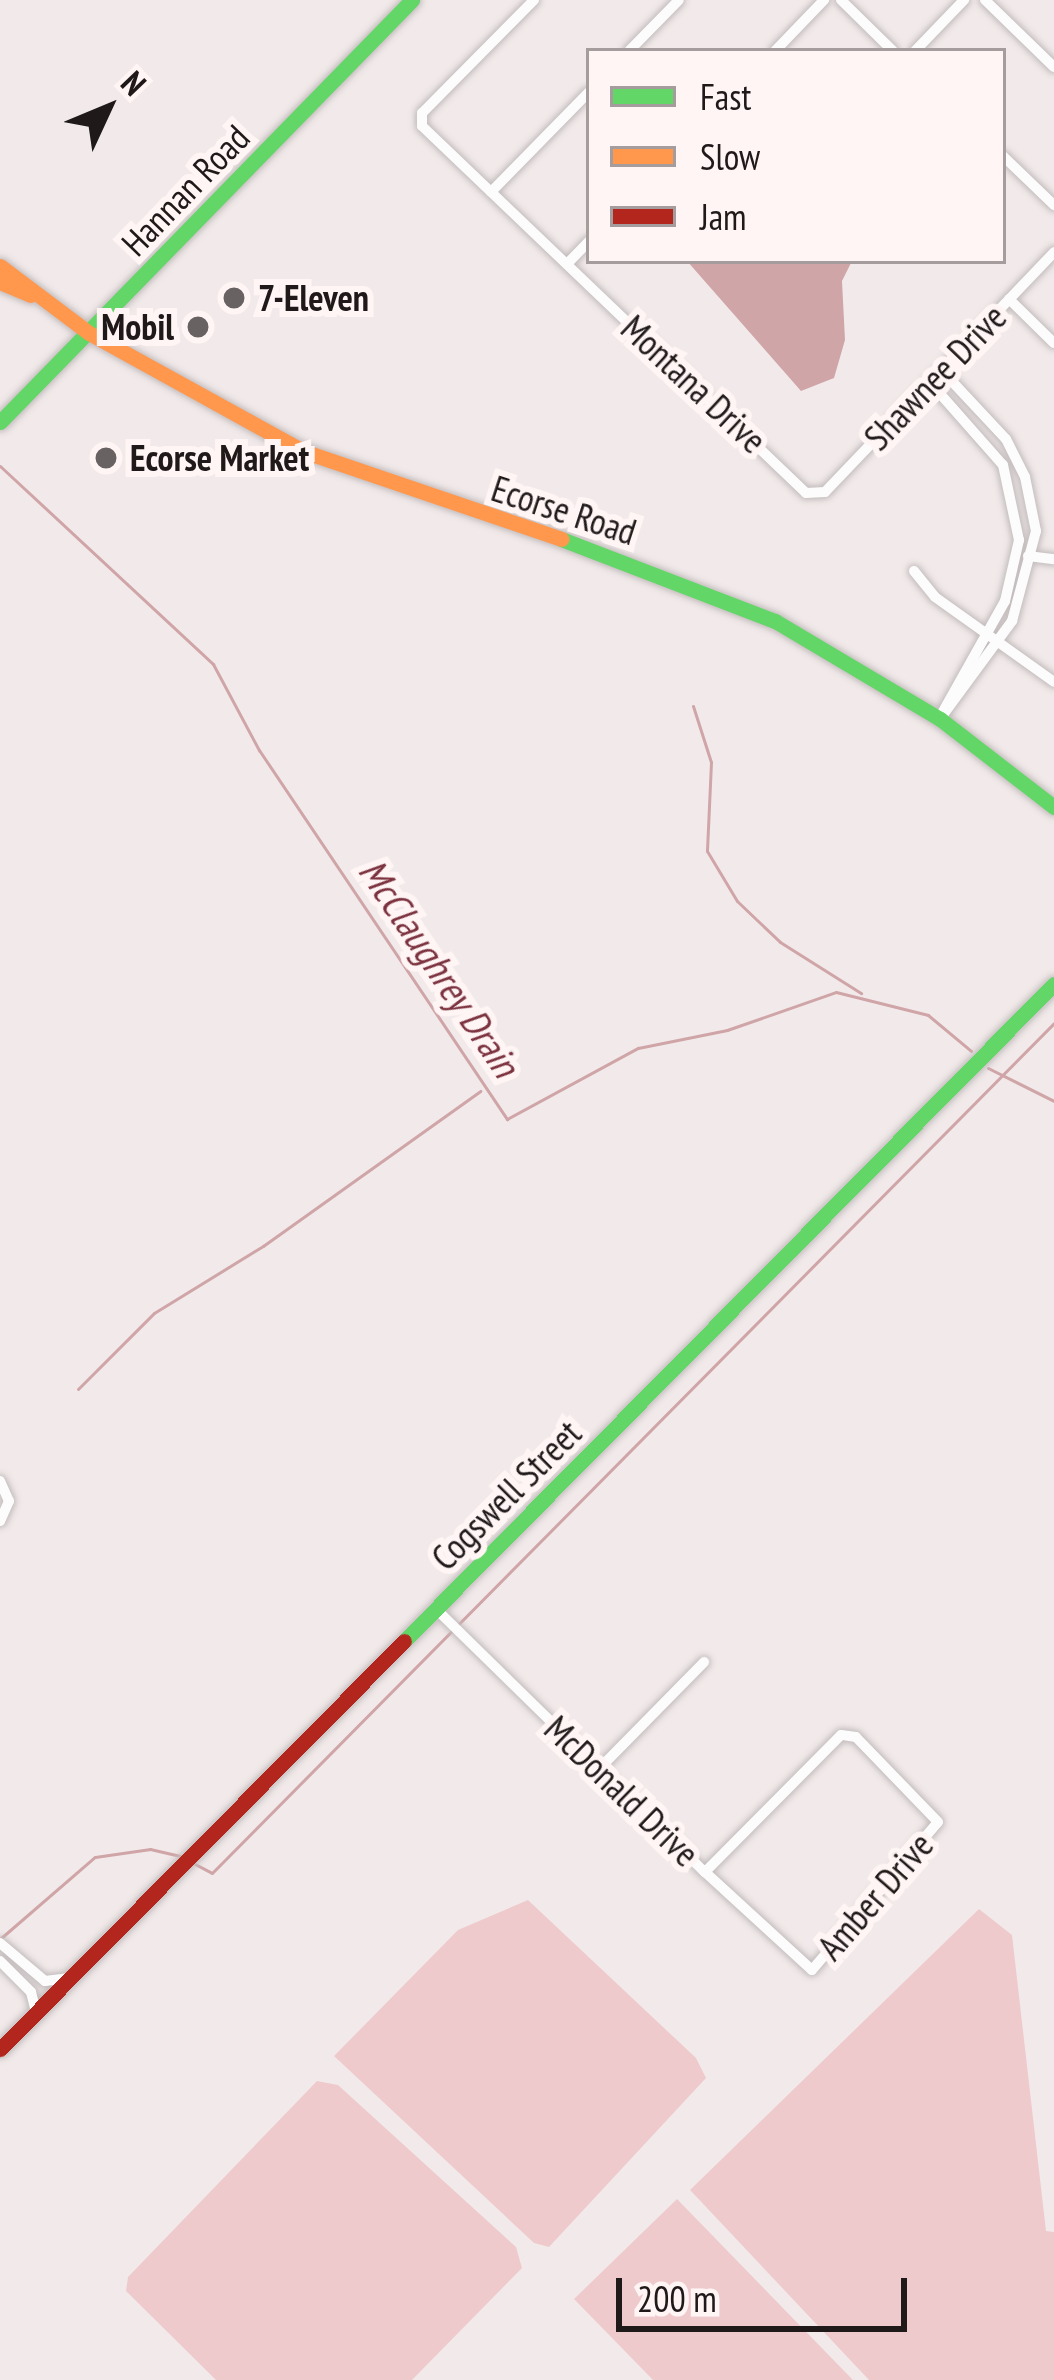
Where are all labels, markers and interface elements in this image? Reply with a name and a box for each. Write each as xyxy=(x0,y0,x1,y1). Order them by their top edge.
north arrow xyxy=(48,48,168,168)
legend xyxy=(586,48,1006,264)
text: N xyxy=(113,61,156,104)
text: Fast xyxy=(700,73,751,120)
street label: Hannan Road xyxy=(112,116,258,264)
text: Slow xyxy=(700,133,760,180)
text: Jam xyxy=(700,193,747,240)
place label: 7-Eleven xyxy=(258,276,369,320)
marker: 7-Eleven xyxy=(221,285,247,311)
street label: Shawnee Drive xyxy=(855,295,1015,459)
place label: Mobil xyxy=(101,305,174,349)
street label: Montana Drive xyxy=(613,306,775,462)
marker: Mobil xyxy=(185,314,211,340)
place label: Ecorse Market xyxy=(130,436,309,480)
marker: Ecorse Market xyxy=(93,445,119,471)
street label: Ecorse Road xyxy=(486,466,642,554)
water label: McClaughrey Drain xyxy=(349,850,529,1086)
street label: Cogswell Street xyxy=(422,1411,590,1579)
street label: McDonald Drive xyxy=(536,1707,708,1875)
street label: Amber Drive xyxy=(808,1824,942,1968)
scale bar xyxy=(622,2254,913,2328)
text: 200 m xyxy=(637,2275,717,2322)

